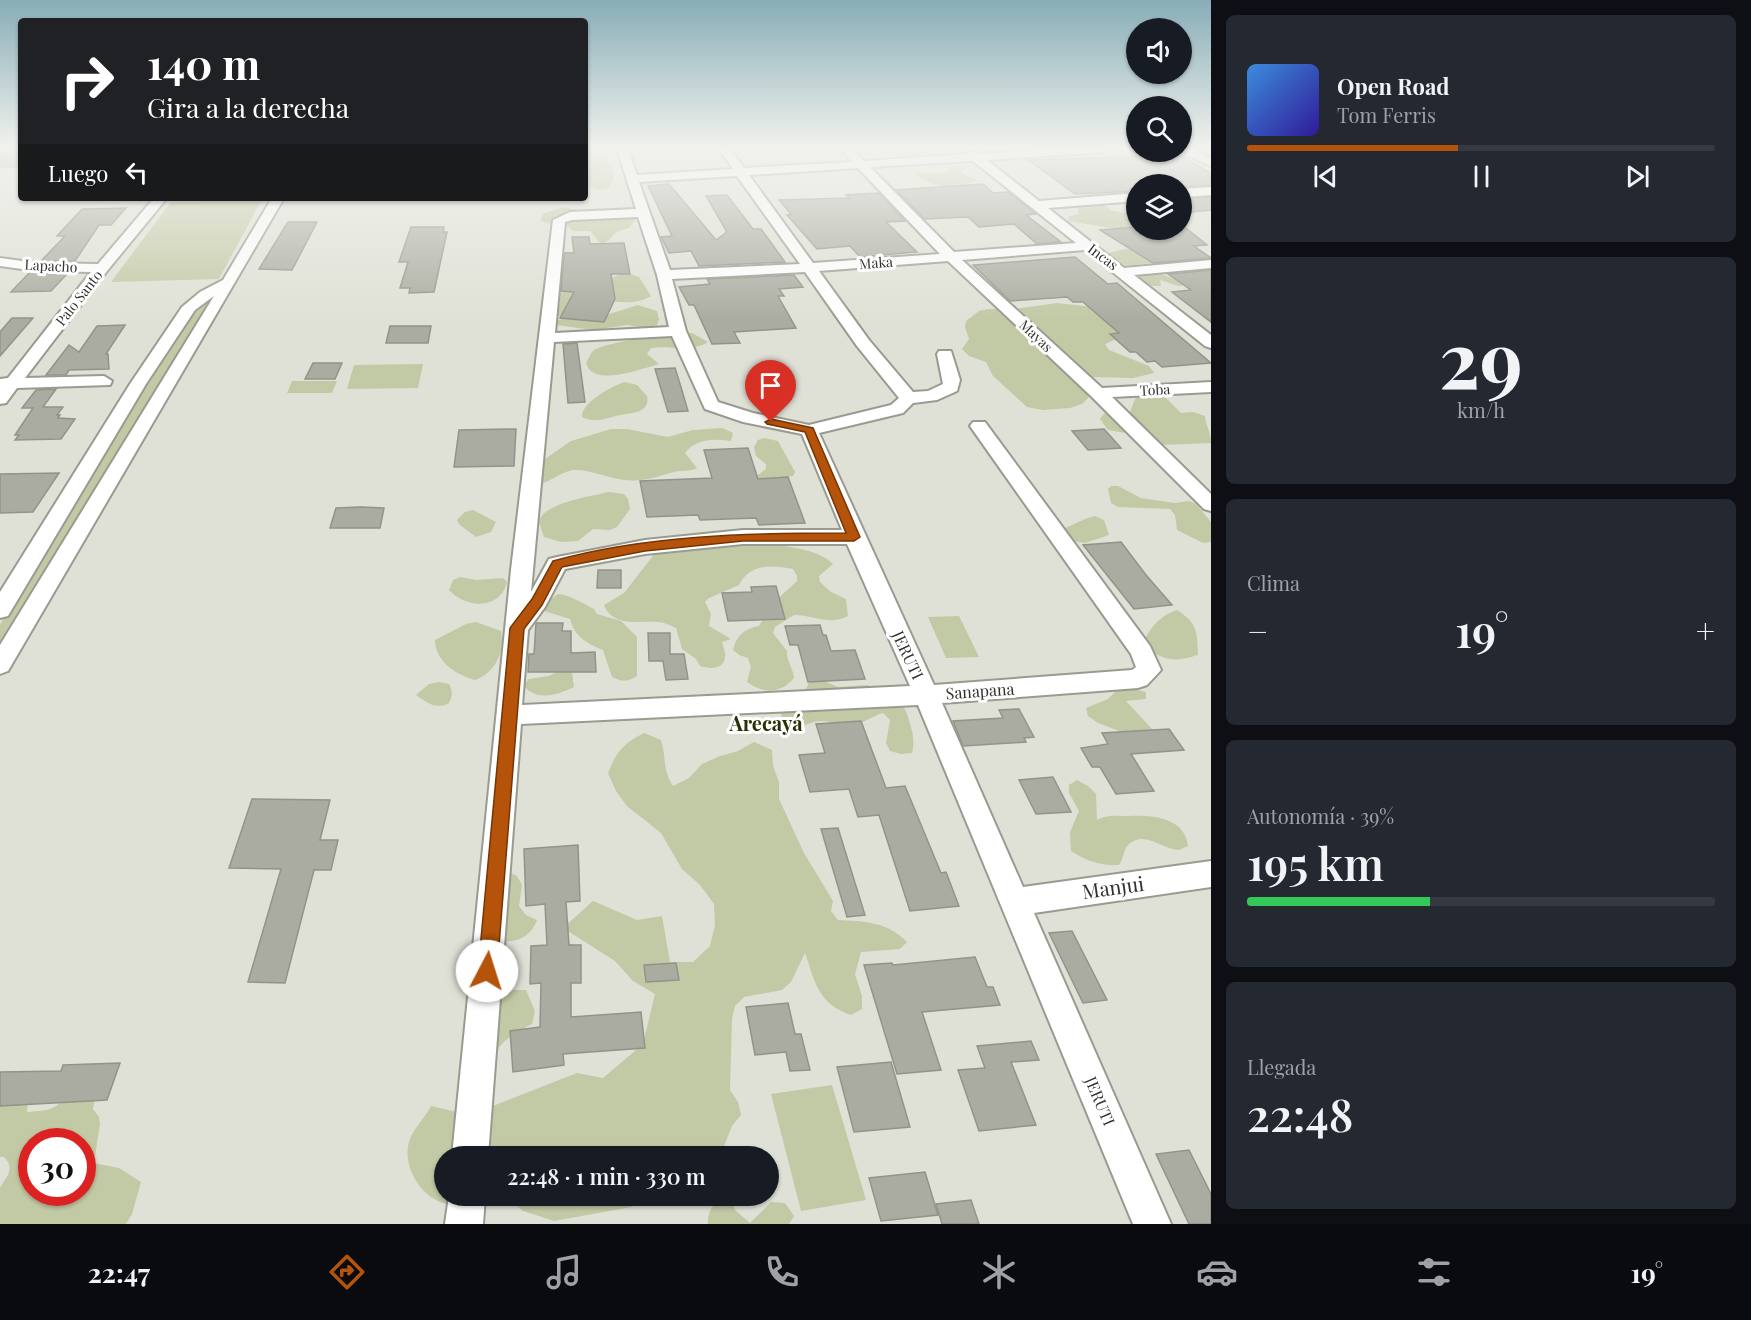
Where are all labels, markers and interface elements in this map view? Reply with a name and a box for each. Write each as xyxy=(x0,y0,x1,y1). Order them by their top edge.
map controls xyxy=(1126,18,1192,240)
button: sound xyxy=(1126,18,1192,84)
text: 140 m xyxy=(147,35,260,91)
icon: right xyxy=(48,42,126,120)
text: Open Road xyxy=(1337,71,1449,101)
text: Gira a la derecha xyxy=(147,89,349,125)
button: search xyxy=(1126,96,1192,162)
text: Tom Ferris xyxy=(1337,101,1436,128)
icon: left xyxy=(120,156,153,189)
text: Luego xyxy=(48,158,108,188)
icon: previous xyxy=(1309,160,1342,193)
icon: pause xyxy=(1465,160,1498,193)
icon: next xyxy=(1621,160,1654,193)
button: layers xyxy=(1126,174,1192,240)
street label: Incas xyxy=(1084,239,1122,274)
street label: Maka xyxy=(859,252,893,273)
street label: Lapacho xyxy=(24,255,78,276)
street label: Palo Santo xyxy=(51,266,106,329)
text: 29 xyxy=(1439,305,1523,409)
street label: Mayas xyxy=(1016,315,1057,356)
pin xyxy=(745,360,796,422)
icon: arrive xyxy=(754,369,787,402)
street label: Toba xyxy=(1139,379,1171,400)
text: km/h xyxy=(1457,396,1505,423)
text: Clima xyxy=(1247,569,1300,596)
text: 19° xyxy=(1455,599,1509,659)
text: − xyxy=(1247,608,1268,652)
text: + xyxy=(1696,608,1715,652)
street label: JERUTI xyxy=(888,626,929,683)
street label: Sanapana xyxy=(945,678,1015,703)
district label: Arecayá xyxy=(728,709,803,736)
text: Autonomía · 39% xyxy=(1247,802,1394,829)
text: 195 km xyxy=(1247,832,1384,892)
street label: Manjui xyxy=(1080,869,1146,904)
position arrow xyxy=(455,939,519,1003)
text: Llegada xyxy=(1247,1053,1316,1080)
street label: JERUTI xyxy=(1080,1072,1120,1129)
text: 22:48 xyxy=(1247,1083,1353,1143)
speed limit sign: 30 xyxy=(18,1128,96,1206)
text: 22:48 · 1 min · 330 m xyxy=(507,1161,706,1191)
icon: directions xyxy=(326,1251,368,1293)
icon: music xyxy=(543,1251,585,1293)
icon: phone xyxy=(761,1251,803,1293)
icon: climate xyxy=(978,1251,1020,1293)
icon: car xyxy=(1196,1251,1238,1293)
icon: filters xyxy=(1413,1251,1455,1293)
text: 22:47 xyxy=(88,1254,150,1290)
text: 19° xyxy=(1631,1254,1663,1290)

